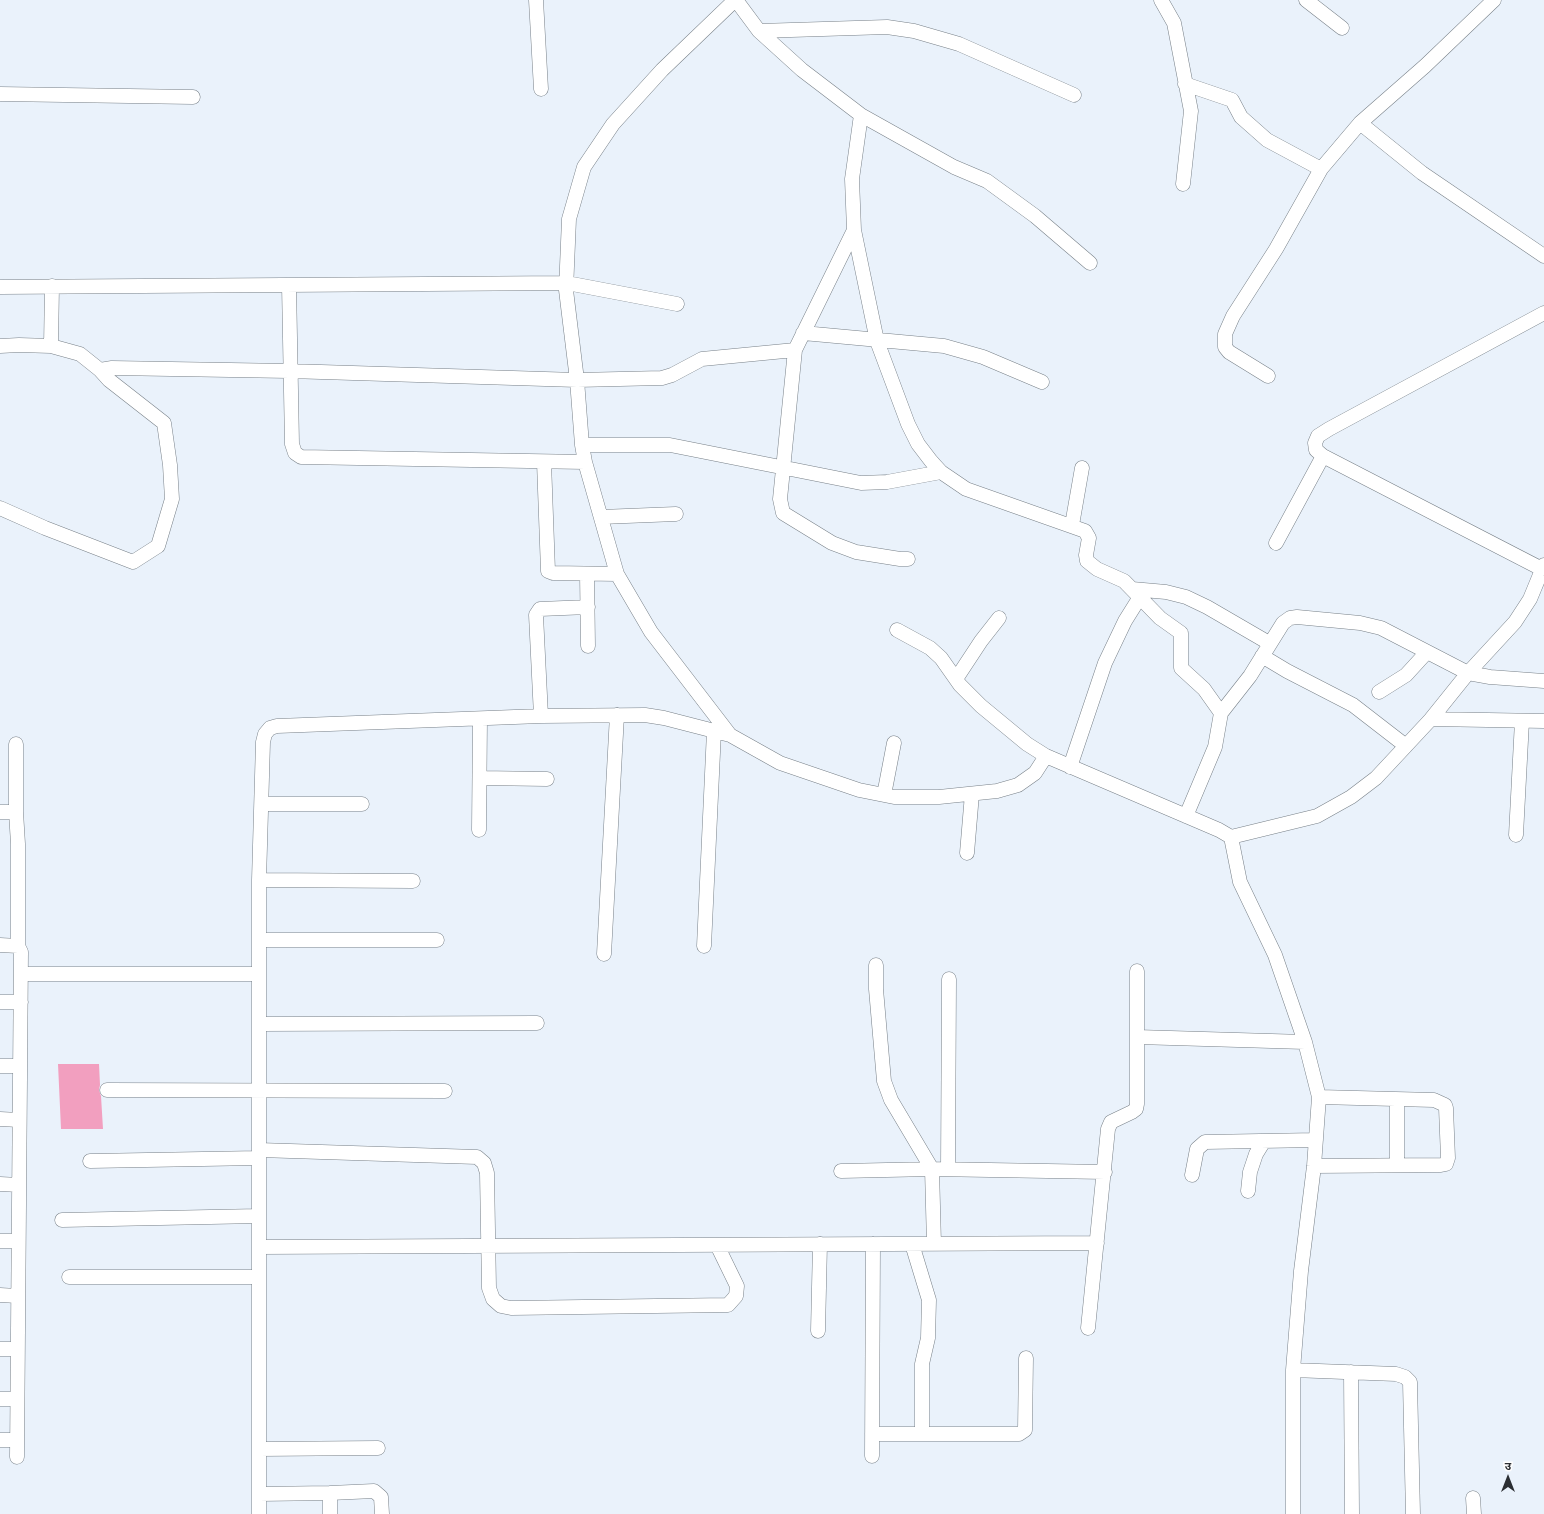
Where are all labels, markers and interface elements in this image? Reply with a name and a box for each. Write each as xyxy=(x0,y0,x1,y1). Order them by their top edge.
north arrow xyxy=(1488,1458,1528,1498)
text: उ xyxy=(1505,1459,1511,1472)

